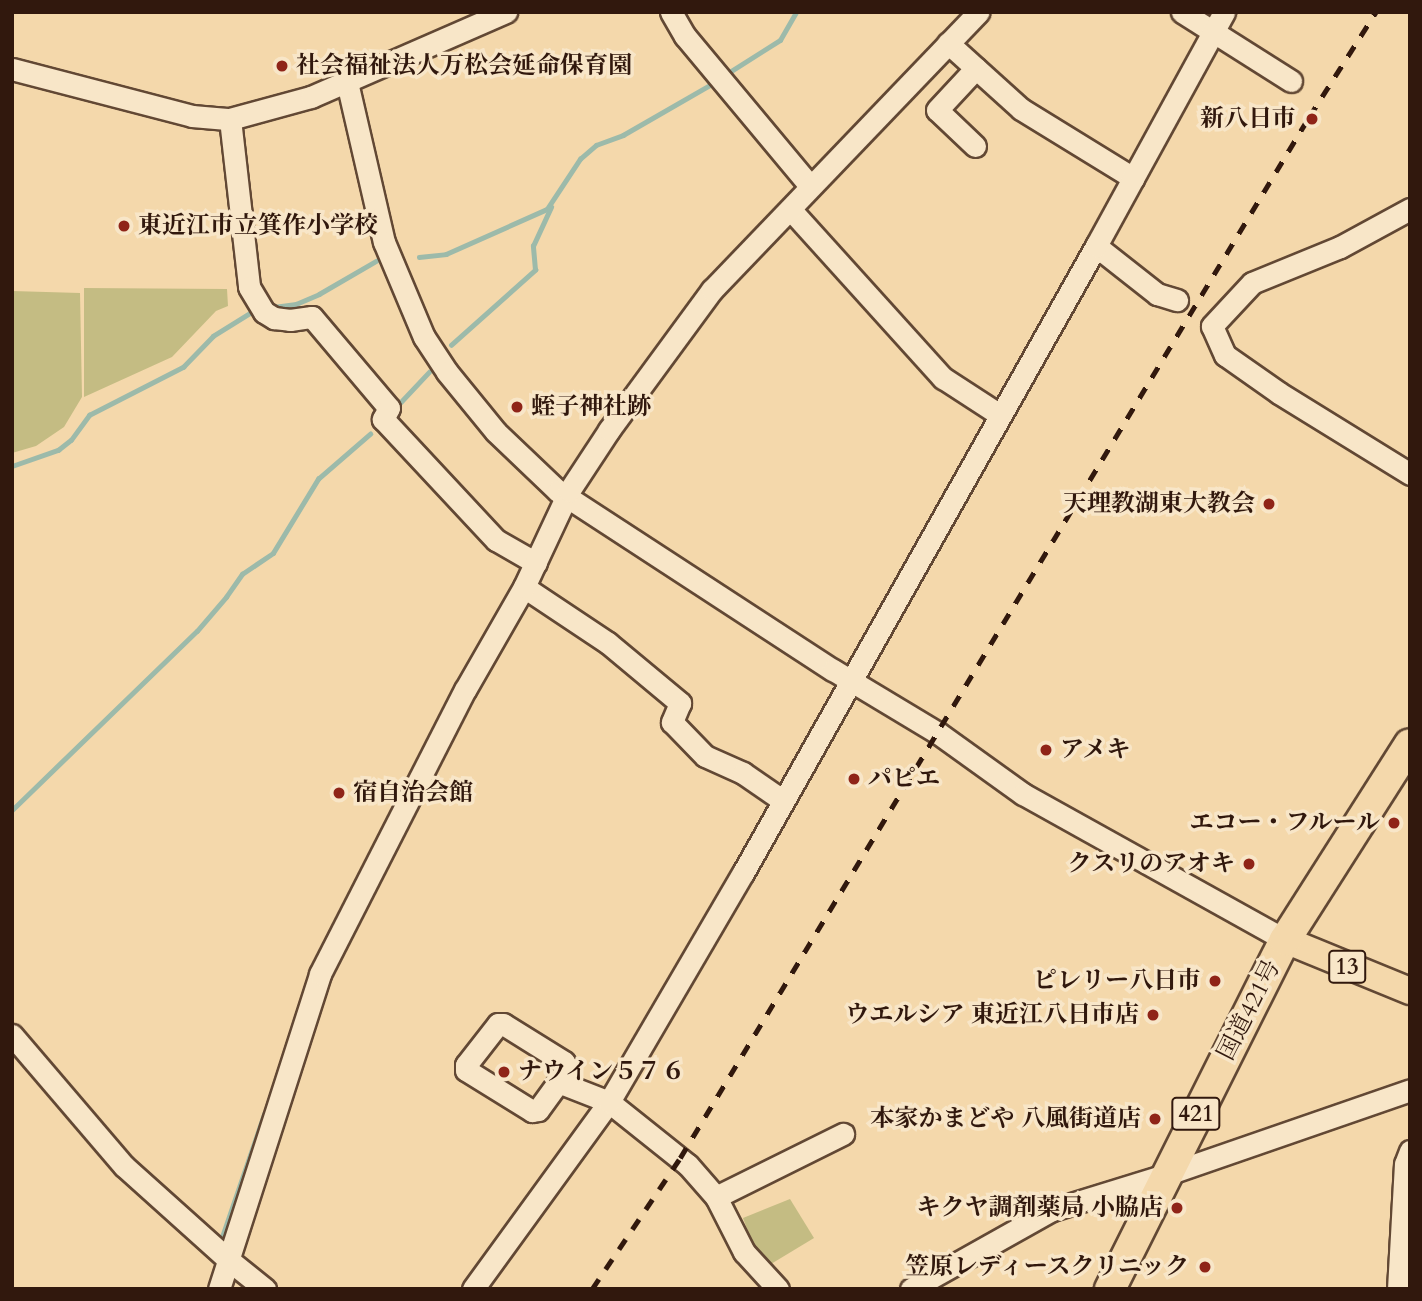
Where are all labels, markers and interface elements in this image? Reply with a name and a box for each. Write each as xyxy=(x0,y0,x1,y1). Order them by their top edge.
place label: 社会福祉法人万松会延命保育園 xyxy=(296,52,632,80)
marker: 社会福祉法人万松会延命保育園 xyxy=(274,58,290,74)
place label: 新八日市 xyxy=(1200,105,1296,133)
marker: 新八日市 xyxy=(1302,109,1322,129)
place label: 東近江市立箕作小学校 xyxy=(138,212,378,240)
marker: 東近江市立箕作小学校 xyxy=(116,218,132,234)
place label: 蛭子神社跡 xyxy=(531,393,651,421)
marker: 蛭子神社跡 xyxy=(509,399,525,415)
place label: 天理教湖東大教会 xyxy=(1063,490,1255,518)
marker: 天理教湖東大教会 xyxy=(1261,496,1277,512)
place label: アメキ xyxy=(1060,736,1132,764)
marker: アメキ xyxy=(1038,742,1054,758)
place label: パピエ xyxy=(868,765,940,793)
marker: パピエ xyxy=(846,771,862,787)
place label: 宿自治会館 xyxy=(353,779,473,807)
marker: 宿自治会館 xyxy=(331,785,347,801)
place label: エコー・フルール xyxy=(1188,809,1380,837)
marker: エコー・フルール xyxy=(1386,815,1402,831)
place label: クスリのアオキ xyxy=(1067,850,1235,878)
marker: クスリのアオキ xyxy=(1241,856,1257,872)
road number: 13 xyxy=(1328,948,1366,986)
street label: 国道421号 xyxy=(1211,955,1287,1065)
place label: ピレリー八日市 xyxy=(1033,967,1201,995)
marker: ピレリー八日市 xyxy=(1207,973,1223,989)
place label: ウエルシア 東近江八日市店 xyxy=(845,1001,1139,1029)
marker: ウエルシア 東近江八日市店 xyxy=(1145,1007,1161,1023)
place label: ナウイン５７６ xyxy=(518,1058,686,1086)
marker: ナウイン５７６ xyxy=(496,1064,512,1080)
road number: 421 xyxy=(1170,1094,1222,1134)
place label: 本家かまどや 八風街道店 xyxy=(871,1105,1141,1133)
marker: 本家かまどや 八風街道店 xyxy=(1147,1111,1163,1127)
place label: キクヤ調剤薬局 小脇店 xyxy=(917,1194,1163,1222)
marker: キクヤ調剤薬局 小脇店 xyxy=(1169,1200,1185,1216)
place label: 笠原レディースクリニック xyxy=(901,1253,1189,1281)
marker: 笠原レディースクリニック xyxy=(1195,1257,1215,1277)

